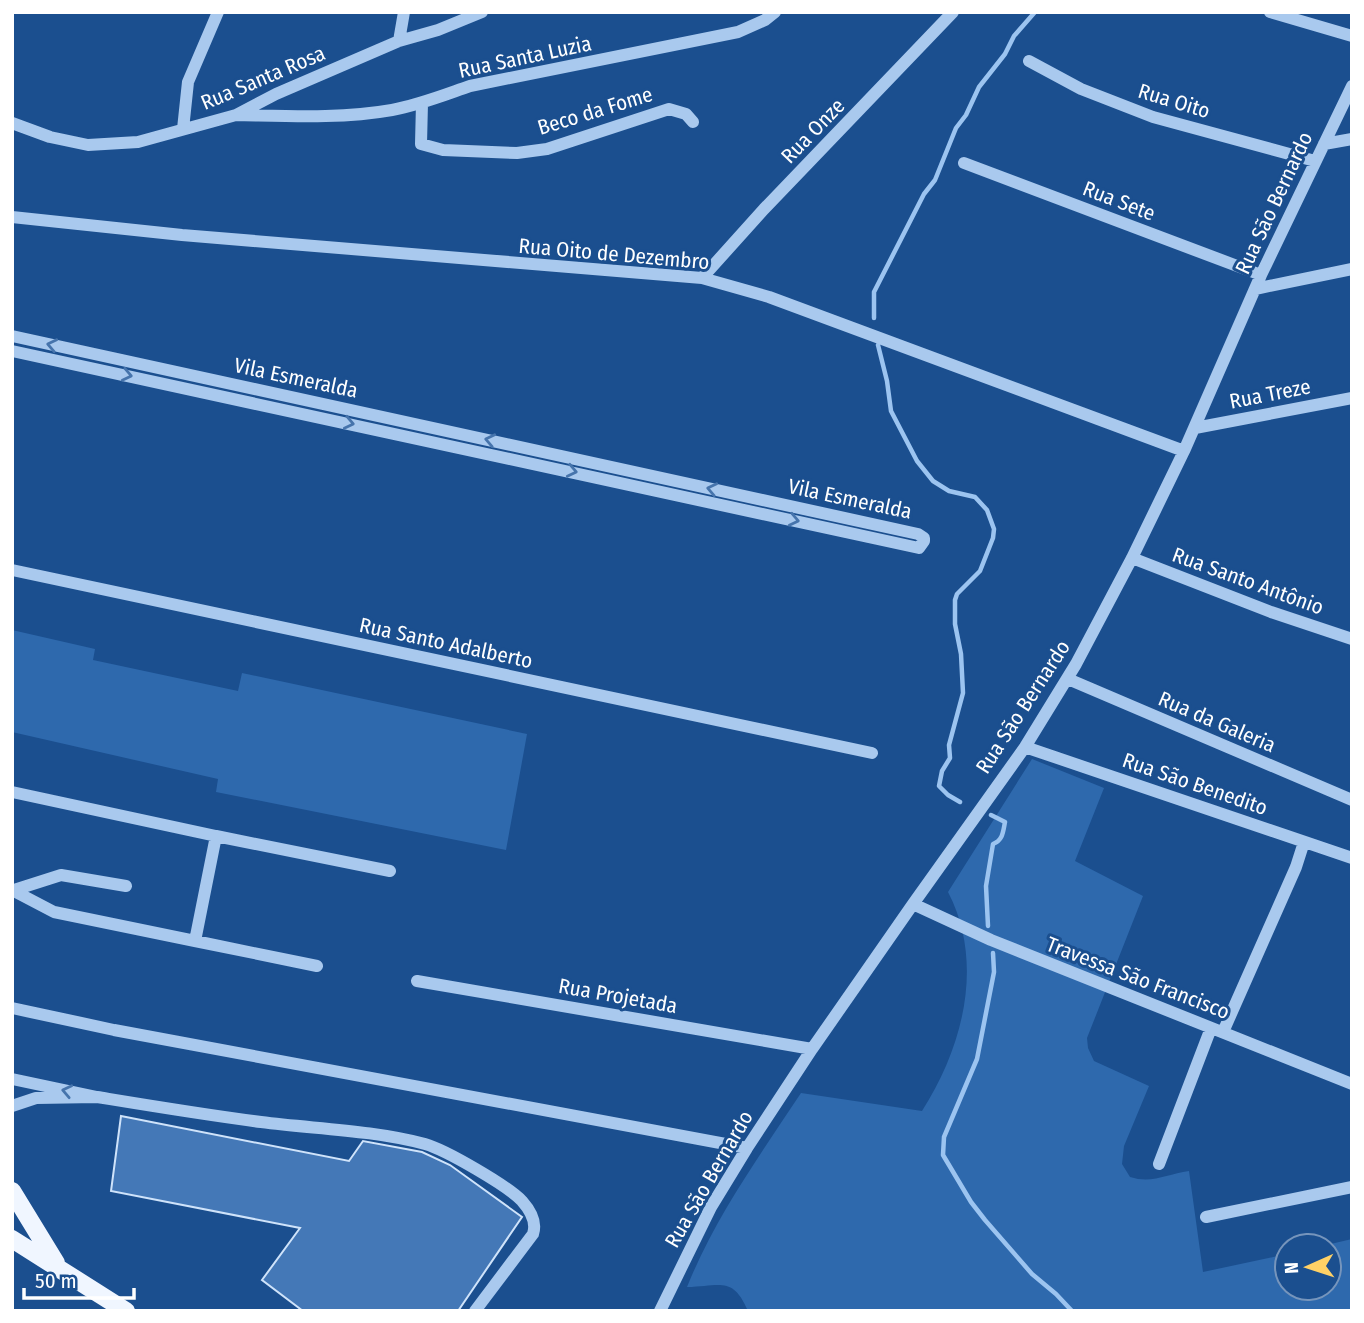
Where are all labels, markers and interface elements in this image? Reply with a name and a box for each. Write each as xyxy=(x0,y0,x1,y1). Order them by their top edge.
street label: Rua Santa Luzia xyxy=(456,30,594,84)
street label: Rua Santa Rosa xyxy=(197,40,329,116)
street label: Rua Oito xyxy=(1135,78,1213,124)
street label: Beco da Fome xyxy=(534,81,656,141)
street label: Rua Onze xyxy=(776,93,850,169)
street label: Rua São Bernardo xyxy=(1230,128,1318,278)
street label: Rua Sete xyxy=(1079,175,1159,227)
street label: Rua Oito de Dezembro xyxy=(518,233,710,275)
one-way arrow xyxy=(46,338,58,353)
street label: Vila Esmeralda xyxy=(232,352,360,404)
one-way arrow xyxy=(121,367,133,382)
street label: Rua Treze xyxy=(1227,373,1313,415)
one-way arrow xyxy=(343,414,355,429)
one-way arrow xyxy=(484,434,496,449)
one-way arrow xyxy=(566,463,578,478)
street label: Vila Esmeralda xyxy=(786,473,914,525)
one-way arrow xyxy=(706,483,718,497)
one-way arrow xyxy=(788,512,800,527)
street label: Rua Santo Antônio xyxy=(1169,542,1327,620)
street label: Rua Santo Adalberto xyxy=(357,612,535,674)
street label: Rua São Bernardo xyxy=(970,635,1076,779)
street label: Rua da Galeria xyxy=(1154,686,1280,758)
street label: Rua São Benedito xyxy=(1119,747,1271,821)
street label: Travessa São Francisco xyxy=(1043,931,1233,1025)
street label: Rua Projetada xyxy=(557,973,679,1019)
one-way arrow xyxy=(61,1084,73,1099)
street label: Rua São Bernardo xyxy=(659,1106,759,1252)
north arrow xyxy=(1273,1232,1343,1302)
scale bar xyxy=(24,1256,135,1300)
text: N xyxy=(1280,1262,1303,1274)
text: 50 m xyxy=(35,1268,77,1294)

